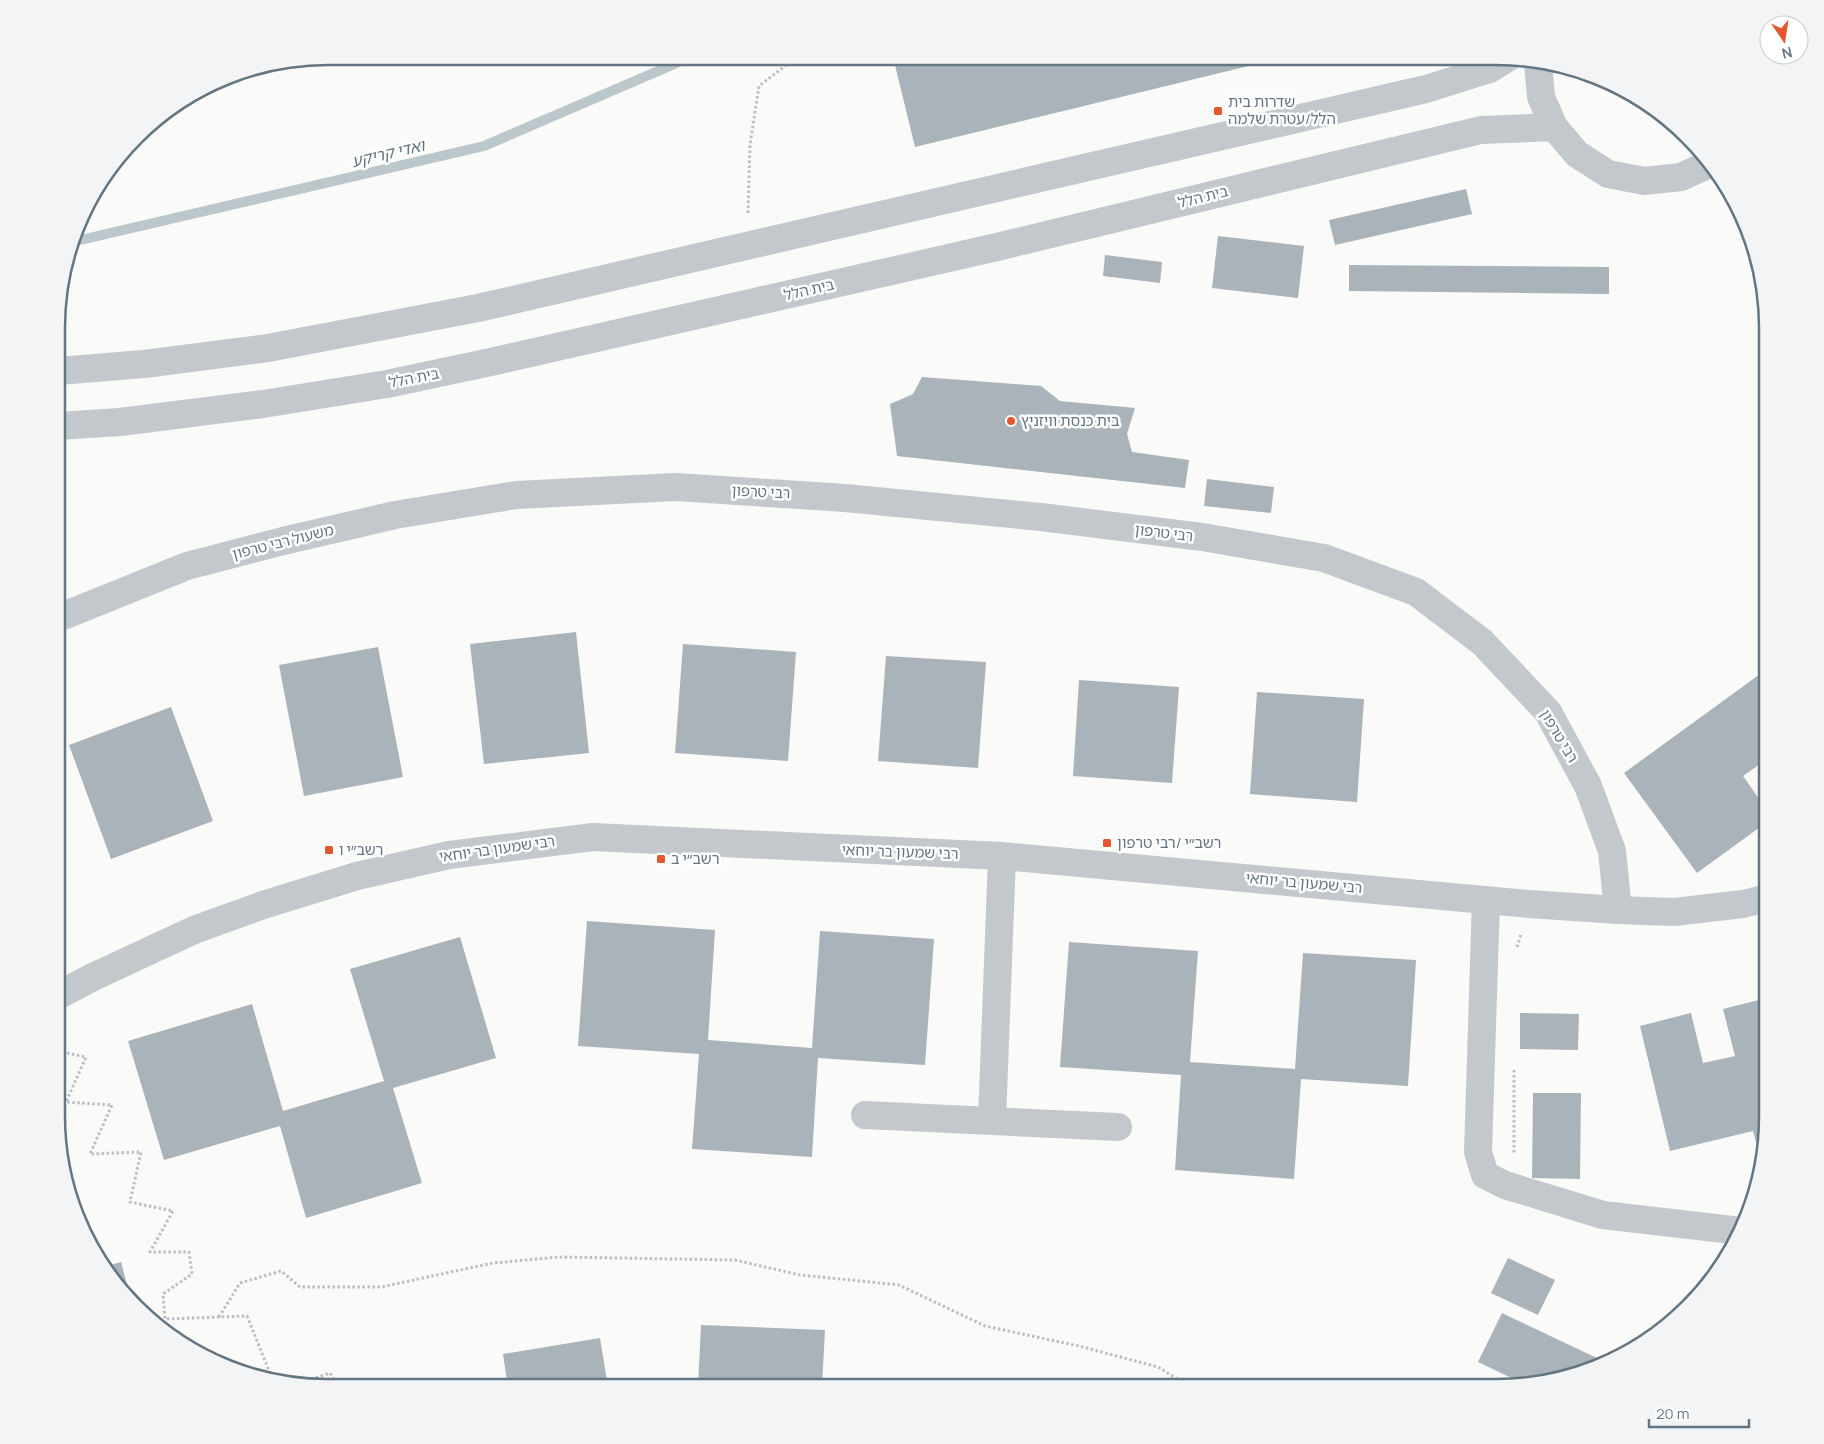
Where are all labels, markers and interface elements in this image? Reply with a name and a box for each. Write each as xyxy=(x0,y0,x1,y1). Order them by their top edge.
north arrow xyxy=(1759,15,1809,65)
text: N xyxy=(1780,43,1794,64)
place label: שדרות בית הלל/עטרת שלמה xyxy=(1228,91,1336,129)
marker: שדרות בית הלל/עטרת שלמה xyxy=(1212,105,1224,117)
water label: ואדי קריקע xyxy=(349,134,428,172)
street label: בית הלל xyxy=(1176,180,1231,213)
street label: בית הלל xyxy=(782,273,837,305)
street label: בית הלל xyxy=(387,362,441,393)
place label: בית כנסת וויזניץ xyxy=(1021,410,1120,431)
marker: בית כנסת וויזניץ xyxy=(1005,415,1017,427)
street label: רבי טרפון xyxy=(731,479,791,504)
street label: משעול רבי טרפון xyxy=(230,519,336,564)
street label: רבי טרפון xyxy=(1134,519,1194,547)
street label: רבי טרפון xyxy=(1535,705,1584,766)
street label: רבי שמעון בר יוחאי xyxy=(438,830,556,867)
place label: רשב״י /רבי טרפון xyxy=(1117,832,1221,853)
marker: רשב״י /רבי טרפון xyxy=(1101,837,1113,849)
place label: רשב״י ו xyxy=(339,839,383,860)
street label: רבי שמעון בר יוחאי xyxy=(841,839,959,864)
marker: רשב״י ו xyxy=(323,844,335,856)
place label: רשב״י ב xyxy=(671,848,720,869)
marker: רשב״י ב xyxy=(655,853,667,865)
street label: רבי שמעון בר יוחאי xyxy=(1245,867,1363,898)
scale bar xyxy=(1649,1396,1749,1428)
text: 20 m xyxy=(1656,1403,1689,1424)

